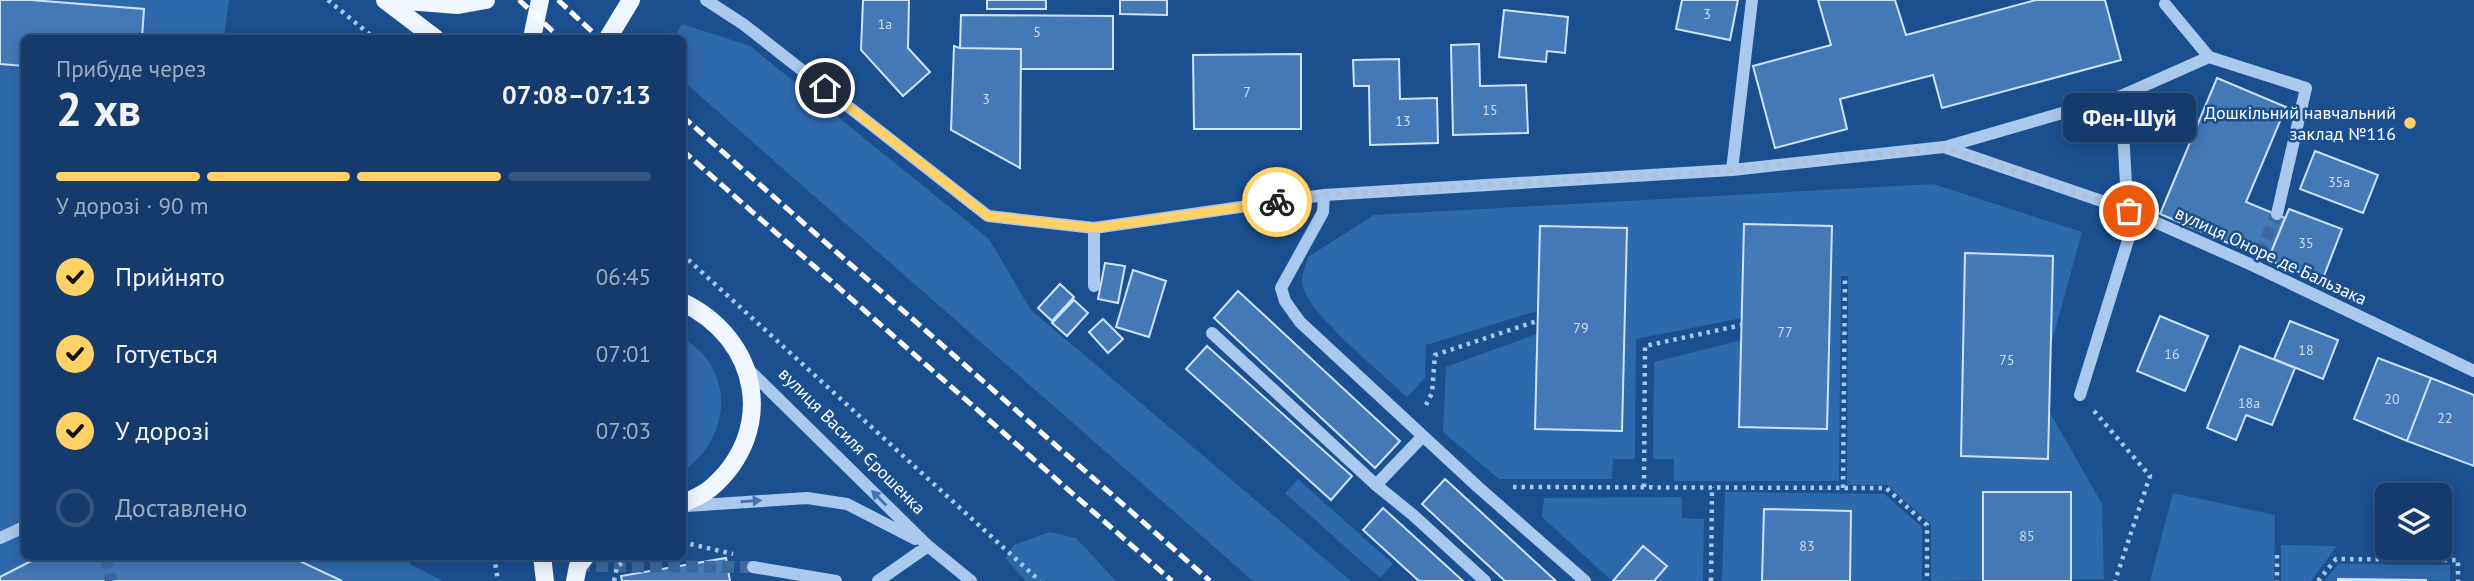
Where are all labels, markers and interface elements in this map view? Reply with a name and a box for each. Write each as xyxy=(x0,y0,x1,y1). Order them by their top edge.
house number: 3 xyxy=(1703,5,1711,23)
house number: 1а xyxy=(878,15,892,33)
house number: 5 xyxy=(1033,23,1041,41)
text: Прибуде через xyxy=(56,54,206,83)
pin xyxy=(795,58,855,118)
icon: home xyxy=(806,69,844,107)
text: 07:08–07:13 xyxy=(502,78,651,111)
text: 2 хв xyxy=(56,79,141,139)
house number: 7 xyxy=(1243,83,1251,101)
house number: 3 xyxy=(982,90,990,108)
callout: Фен-Шуй xyxy=(2062,92,2196,141)
house number: 15 xyxy=(1482,101,1498,119)
place label: Дошкільний навчальний заклад №116 xyxy=(2204,101,2396,145)
text: Фен-Шуй xyxy=(2082,103,2177,132)
house number: 13 xyxy=(1395,112,1411,130)
marker: Дошкільний навчальний заклад №116 xyxy=(2402,115,2418,131)
courier xyxy=(1242,167,1312,237)
house number: 35а xyxy=(2328,173,2350,191)
pin xyxy=(2099,181,2159,241)
icon: bike xyxy=(1258,183,1296,221)
text: У дорозі · 90 m xyxy=(56,191,208,220)
icon: bag xyxy=(2110,192,2148,230)
street label: вулиця Оноре де Бальзака xyxy=(2172,201,2371,310)
house number: 35 xyxy=(2298,234,2314,252)
icon: check xyxy=(56,258,94,296)
text: Прийнято xyxy=(115,260,225,293)
text: 06:45 xyxy=(596,262,651,291)
house number: 79 xyxy=(1573,319,1589,337)
house number: 77 xyxy=(1777,323,1793,341)
icon: check xyxy=(56,335,94,373)
text: Готується xyxy=(115,337,218,370)
text: 07:01 xyxy=(596,339,651,368)
house number: 18 xyxy=(2298,341,2314,359)
house number: 16 xyxy=(2164,345,2180,363)
house number: 75 xyxy=(1999,351,2015,369)
street label: вулиця Василя Єрошенка xyxy=(774,362,931,519)
house number: 20 xyxy=(2384,390,2400,408)
house number: 18а xyxy=(2238,394,2260,412)
house number: 22 xyxy=(2437,409,2453,427)
icon: check xyxy=(56,412,94,450)
text: У дорозі xyxy=(115,414,210,447)
text: 07:03 xyxy=(596,416,651,445)
map controls xyxy=(2375,483,2452,560)
button: layers xyxy=(2375,483,2452,560)
one-way arrow xyxy=(872,490,888,507)
text: Доставлено xyxy=(115,491,248,524)
one-way arrow xyxy=(740,496,762,507)
house number: 85 xyxy=(2019,527,2035,545)
house number: 83 xyxy=(1799,537,1815,555)

